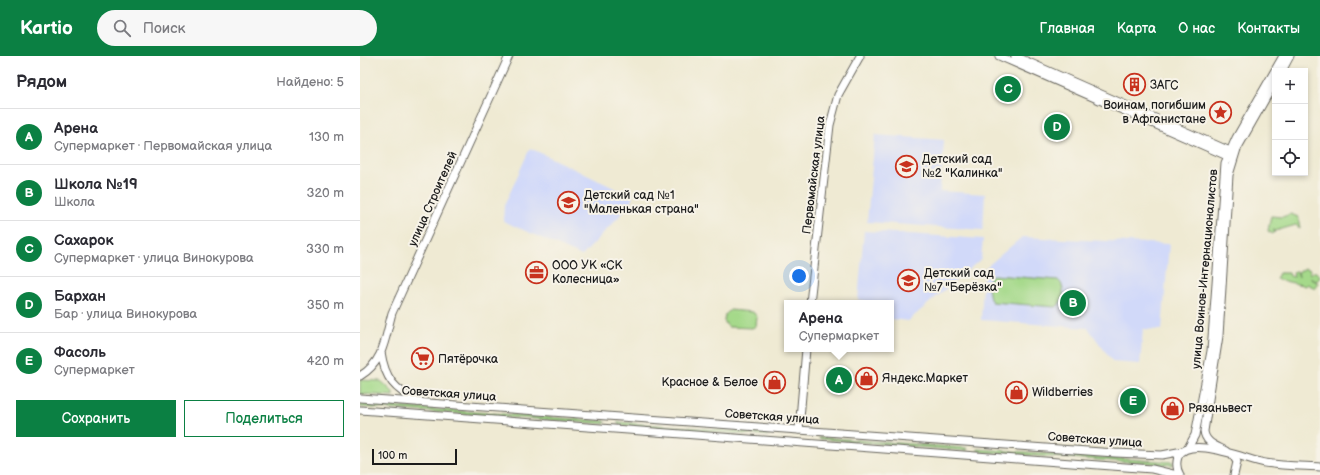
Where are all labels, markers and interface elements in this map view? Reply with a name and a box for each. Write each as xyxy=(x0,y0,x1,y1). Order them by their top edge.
search box xyxy=(97,10,377,46)
text: Kartio xyxy=(20,17,73,40)
icon: search xyxy=(111,17,133,39)
text: Поиск xyxy=(143,19,186,38)
text: Главная xyxy=(1040,20,1095,37)
text: Карта xyxy=(1117,20,1156,37)
text: О нас xyxy=(1178,20,1215,37)
text: Контакты xyxy=(1237,20,1300,37)
map controls xyxy=(1272,68,1308,176)
button: + xyxy=(1272,68,1308,104)
text: Рядом xyxy=(16,72,67,92)
building icon: ЗАГС xyxy=(1122,72,1148,98)
text: Найдено: 5 xyxy=(276,74,344,90)
pin: C xyxy=(995,74,1021,104)
place label: ЗАГС xyxy=(1150,78,1178,93)
place label: Воинам, погибшим в Афганистане xyxy=(1103,98,1206,127)
place icon: Воинам, погибшим в Афганистане xyxy=(1208,99,1234,125)
button: − xyxy=(1272,104,1308,140)
pin: D xyxy=(1044,112,1070,142)
street label: Первомайская улица xyxy=(799,115,829,235)
text: Арена xyxy=(54,119,98,138)
text: A xyxy=(25,129,33,145)
text: 130 m xyxy=(309,129,344,145)
text: Супермаркет · Первомайская улица xyxy=(54,138,272,154)
button: locate xyxy=(1272,140,1308,176)
street label: улица Строителей xyxy=(405,149,461,249)
place label: Детский сад №2 "Калинка" xyxy=(922,152,1003,181)
school or university icon: Детский сад №2 "Калинка" xyxy=(894,153,920,179)
street label: улица Воинов-Интернационалистов xyxy=(1189,168,1221,370)
text: Школа №19 xyxy=(54,175,138,194)
text: B xyxy=(24,185,34,201)
text: 320 m xyxy=(306,185,344,201)
place label: Детский сад №1 "Маленькая страна" xyxy=(584,188,699,217)
school or university icon: Детский сад №1 "Маленькая страна" xyxy=(555,189,581,215)
text: Школа xyxy=(54,194,95,210)
text: Сахарок xyxy=(54,231,114,250)
text: C xyxy=(24,241,34,257)
text: 330 m xyxy=(306,241,344,257)
text: Супермаркет · улица Винокурова xyxy=(54,250,254,266)
place label: ООО УК «СК Колесница» xyxy=(552,258,622,287)
office icon: ООО УК «СК Колесница» xyxy=(524,259,550,285)
your location xyxy=(789,266,809,286)
place label: Детский сад №7 "Берёзка" xyxy=(924,266,1002,295)
school or university icon: Детский сад №7 "Берёзка" xyxy=(895,267,921,293)
text: Бархан xyxy=(54,287,106,306)
pin: B xyxy=(1060,288,1086,318)
text: D xyxy=(24,297,34,313)
text: 350 m xyxy=(307,297,344,313)
popup xyxy=(784,300,894,352)
text: Бар · улица Винокурова xyxy=(54,306,197,322)
text: Арена xyxy=(799,309,843,328)
text: Супермаркет xyxy=(799,328,879,344)
text: Фасоль xyxy=(54,343,106,362)
supermarket icon: Пятёрочка xyxy=(409,346,435,372)
place label: Пятёрочка xyxy=(438,352,498,367)
text: E xyxy=(25,353,33,369)
text: 420 m xyxy=(306,353,344,369)
text: Супермаркет xyxy=(54,362,135,378)
pin: A xyxy=(826,365,852,395)
shop icon: Яндекс.Маркет xyxy=(854,365,880,391)
shop icon: Красное & Белое xyxy=(761,369,787,395)
place label: Яндекс.Маркет xyxy=(882,371,969,386)
place label: Красное & Белое xyxy=(662,375,758,390)
shop icon: Wildberries xyxy=(1003,379,1029,405)
street label: Советская улица xyxy=(401,383,497,405)
place label: Wildberries xyxy=(1032,385,1093,400)
pin: E xyxy=(1120,386,1146,416)
shop icon: Рязаньвест xyxy=(1160,395,1186,421)
button: Сохранить xyxy=(16,400,176,437)
button: Поделиться xyxy=(184,400,344,437)
place label: Рязаньвест xyxy=(1188,401,1253,416)
street label: Советская улица xyxy=(724,406,820,428)
street label: Советская улица xyxy=(1047,429,1143,451)
scale bar xyxy=(372,447,457,466)
text: 100 m xyxy=(378,449,407,462)

